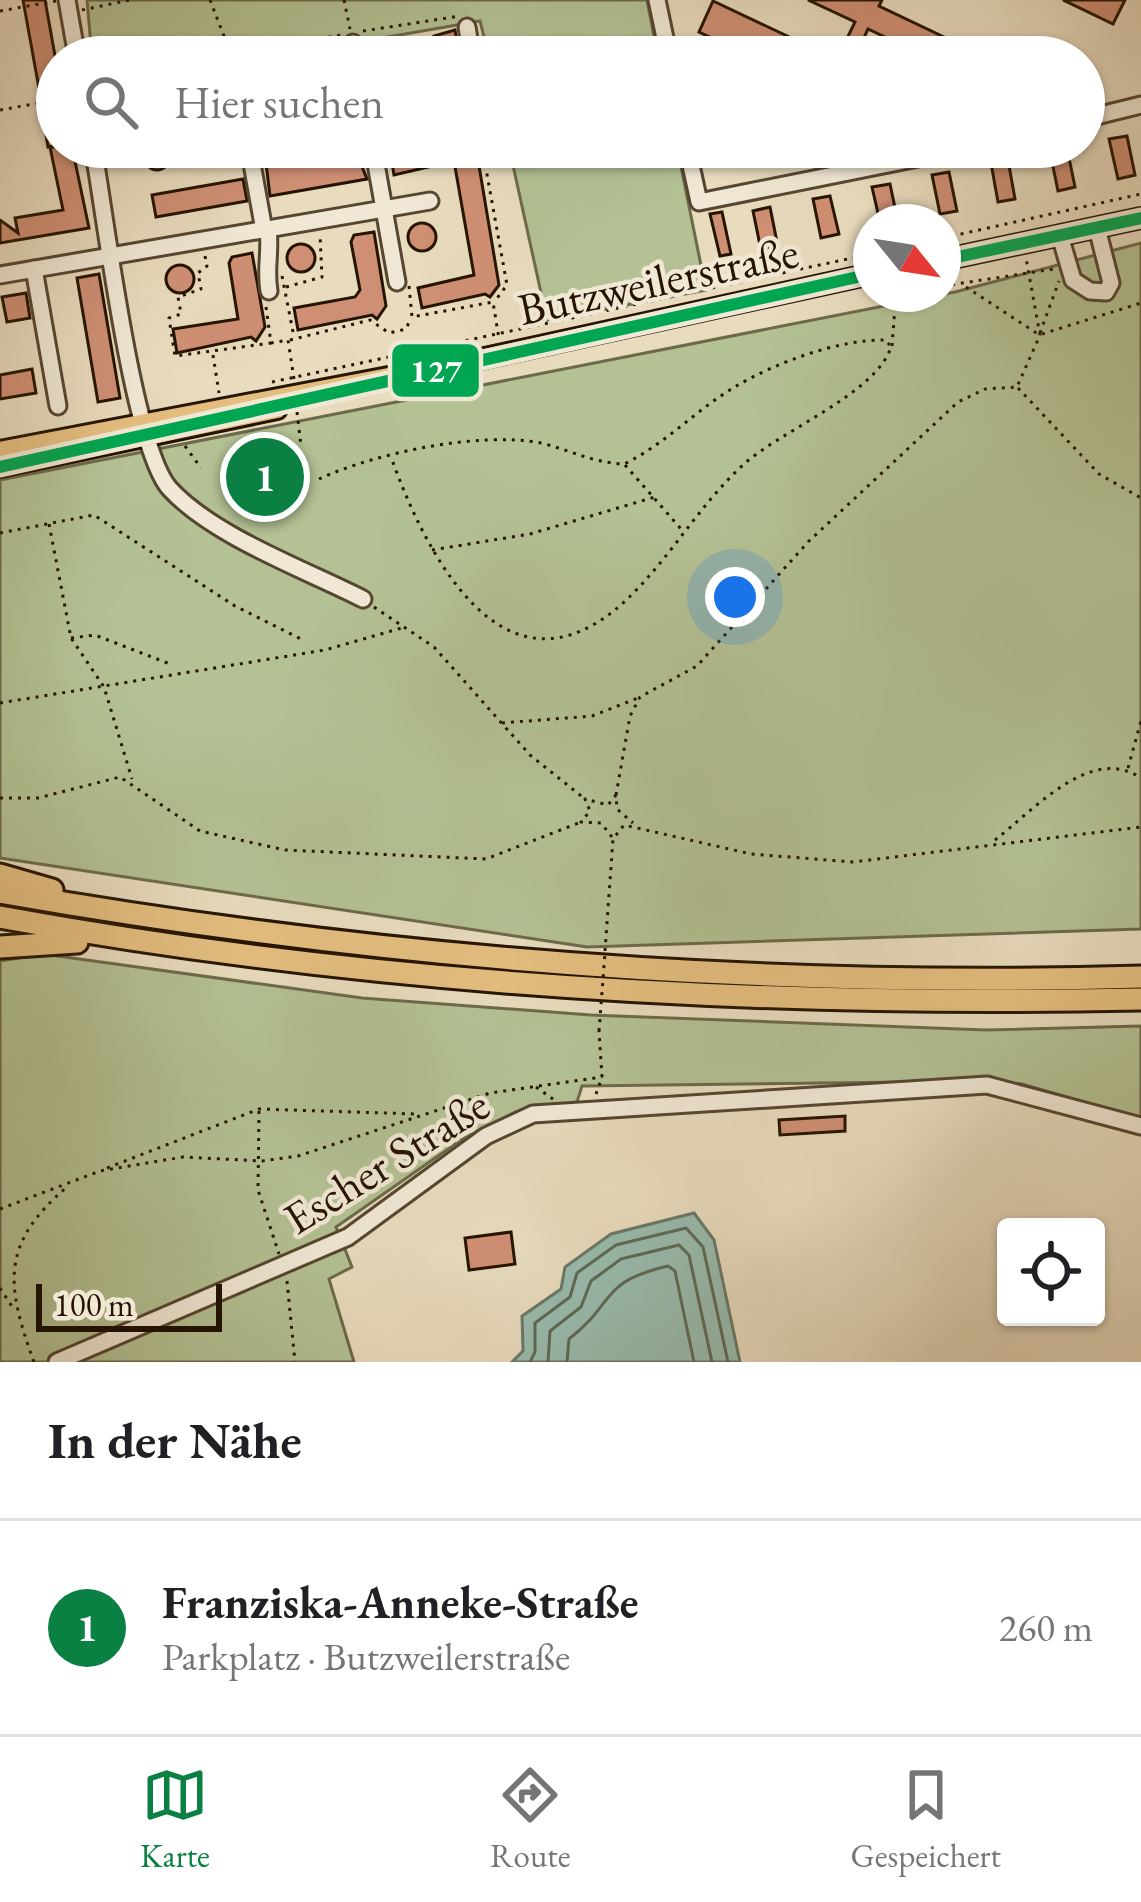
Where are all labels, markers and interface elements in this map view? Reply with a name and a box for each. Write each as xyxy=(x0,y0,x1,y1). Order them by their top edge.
search box xyxy=(36,36,1105,168)
icon: search xyxy=(78,69,144,135)
text: Hier suchen xyxy=(174,73,384,131)
north arrow xyxy=(853,204,961,312)
street label: Butzweilerstraße xyxy=(513,222,803,338)
line badge: 127 xyxy=(390,342,481,399)
text: 127 xyxy=(410,349,463,392)
pin: 1 xyxy=(226,432,304,522)
your location xyxy=(705,567,765,627)
street label: Escher Straße xyxy=(273,1075,499,1247)
map controls xyxy=(997,1218,1105,1326)
button: locate xyxy=(997,1218,1105,1326)
scale bar xyxy=(36,1278,222,1331)
text: 100 m xyxy=(54,1283,134,1326)
text: In der Nähe xyxy=(48,1407,302,1473)
text: Franziska-Anneke-Straße xyxy=(162,1573,639,1631)
text: 1 xyxy=(77,1602,97,1653)
text: 260 m xyxy=(999,1602,1093,1653)
text: Parkplatz · Butzweilerstraße xyxy=(162,1631,570,1682)
tab: Karte xyxy=(140,1762,210,1877)
tab: Route xyxy=(490,1762,571,1877)
tab: Gespeichert xyxy=(851,1762,1001,1877)

